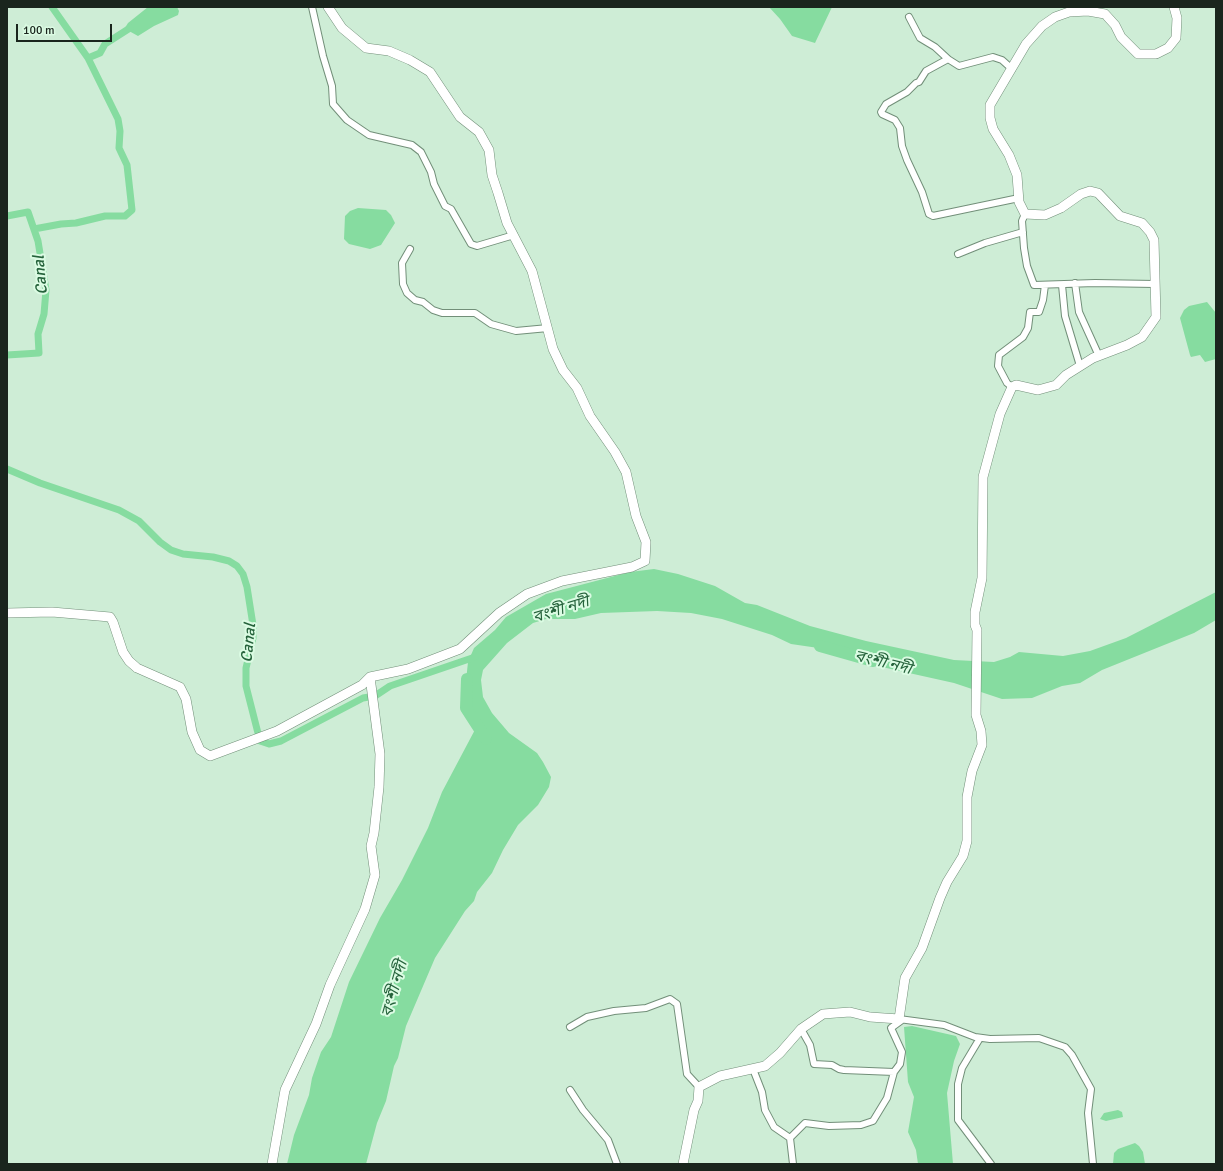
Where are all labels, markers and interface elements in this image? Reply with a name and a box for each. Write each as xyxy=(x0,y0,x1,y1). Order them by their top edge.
scale bar xyxy=(18,16,114,42)
text: 100 m xyxy=(23,23,55,38)
water label: Canal xyxy=(30,255,52,295)
water label: বংশী নদী xyxy=(530,592,592,628)
water label: Canal xyxy=(237,623,261,663)
water label: বংশী নদী xyxy=(853,647,913,679)
water label: বংশী নদী xyxy=(378,959,412,1019)

